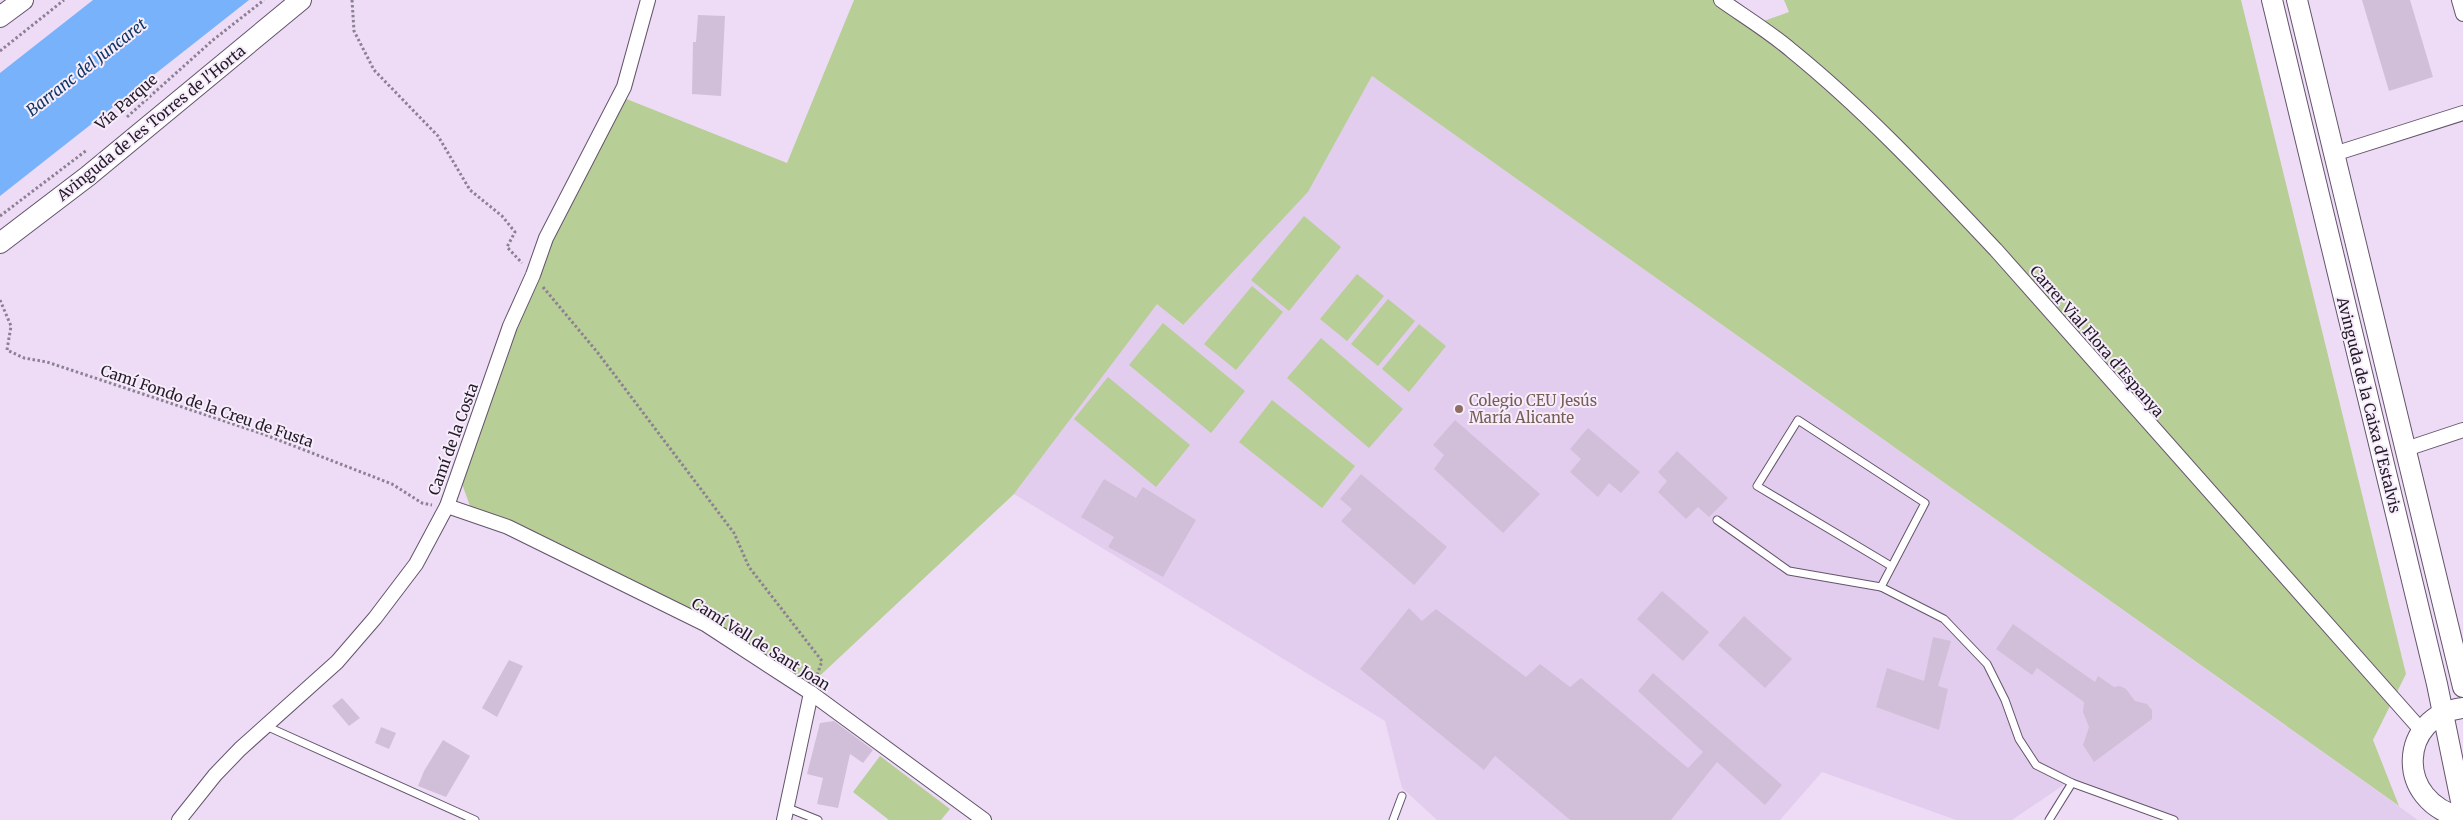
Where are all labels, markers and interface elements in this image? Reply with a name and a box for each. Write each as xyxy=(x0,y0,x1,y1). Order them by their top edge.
water label: Barranc del Juncaret xyxy=(22,14,150,120)
street label: Avinguda de les Torres de l'Horta xyxy=(52,41,249,206)
street label: Vía Parque xyxy=(90,70,161,135)
street label: Carrer Vial Flora d'Espanya xyxy=(2026,261,2168,421)
street label: Avinguda de la Caixa d'Estalvis xyxy=(2333,294,2405,515)
street label: Camí Fondo de la Creu de Fusta xyxy=(98,361,316,451)
street label: Camí de la Costa xyxy=(424,380,482,498)
place label: Colegio CEU Jesús María Alicante xyxy=(1469,391,1597,427)
marker: Colegio CEU Jesús María Alicante xyxy=(1453,403,1465,415)
street label: Camí Vell de Sant Joan xyxy=(688,594,834,694)

